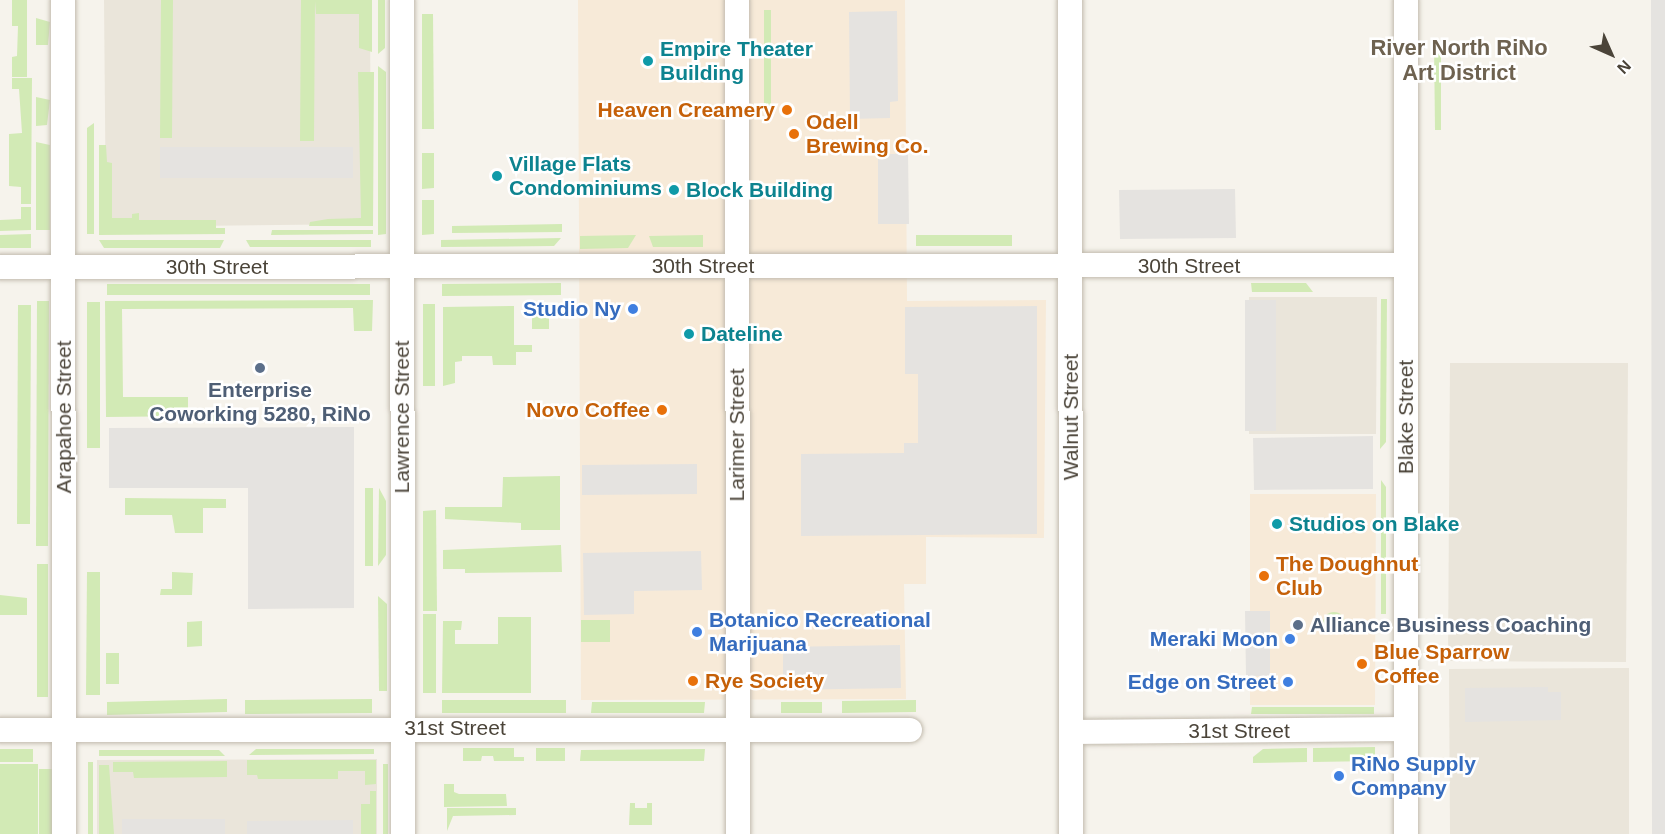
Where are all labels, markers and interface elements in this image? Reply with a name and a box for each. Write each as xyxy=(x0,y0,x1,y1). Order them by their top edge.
north arrow xyxy=(1581,24,1641,84)
district label: River North RiNo Art District xyxy=(1370,34,1548,86)
place label: Empire Theater Building xyxy=(660,36,813,86)
marker: Empire Theater Building xyxy=(641,54,655,68)
text: N xyxy=(1614,57,1634,77)
place label: Heaven Creamery xyxy=(598,97,775,123)
marker: Heaven Creamery xyxy=(780,103,794,117)
place label: Odell Brewing Co. xyxy=(806,109,929,159)
marker: Odell Brewing Co. xyxy=(787,127,801,141)
place label: Village Flats Condominiums xyxy=(509,151,662,201)
marker: Village Flats Condominiums xyxy=(490,169,504,183)
place label: Block Building xyxy=(686,177,833,203)
marker: Block Building xyxy=(667,183,681,197)
street label: 30th Street xyxy=(652,253,754,279)
street label: 30th Street xyxy=(1138,253,1240,279)
street label: 30th Street xyxy=(166,254,268,280)
place label: Studio Ny xyxy=(523,296,621,322)
marker: Studio Ny xyxy=(626,302,640,316)
place label: Dateline xyxy=(701,321,783,347)
marker: Dateline xyxy=(682,327,696,341)
street label: Arapahoe Street xyxy=(51,341,77,493)
street label: Lawrence Street xyxy=(389,341,415,493)
street label: Walnut Street xyxy=(1058,354,1084,480)
street label: Blake Street xyxy=(1393,360,1419,474)
marker: Enterprise Coworking 5280, RiNo xyxy=(253,361,267,375)
street label: Larimer Street xyxy=(724,368,750,502)
place label: Enterprise Coworking 5280, RiNo xyxy=(149,377,371,427)
place label: Novo Coffee xyxy=(526,397,650,423)
marker: Novo Coffee xyxy=(655,403,669,417)
place label: Studios on Blake xyxy=(1289,511,1459,537)
marker: Studios on Blake xyxy=(1270,517,1284,531)
place label: The Doughnut Club xyxy=(1276,551,1418,601)
marker: The Doughnut Club xyxy=(1257,569,1271,583)
place label: Botanico Recreational Marijuana xyxy=(709,607,931,657)
place label: Alliance Business Coaching xyxy=(1310,612,1591,638)
marker: Alliance Business Coaching xyxy=(1291,618,1305,632)
marker: Botanico Recreational Marijuana xyxy=(690,625,704,639)
place label: Meraki Moon xyxy=(1150,626,1278,652)
marker: Meraki Moon xyxy=(1283,632,1297,646)
place label: Blue Sparrow Coffee xyxy=(1374,639,1509,689)
marker: Blue Sparrow Coffee xyxy=(1355,657,1369,671)
place label: Rye Society xyxy=(705,668,824,694)
place label: Edge on Street xyxy=(1128,669,1276,695)
marker: Rye Society xyxy=(686,674,700,688)
marker: Edge on Street xyxy=(1281,675,1295,689)
street label: 31st Street xyxy=(404,715,506,741)
street label: 31st Street xyxy=(1188,718,1290,744)
place label: RiNo Supply Company xyxy=(1351,751,1476,801)
marker: RiNo Supply Company xyxy=(1332,769,1346,783)

